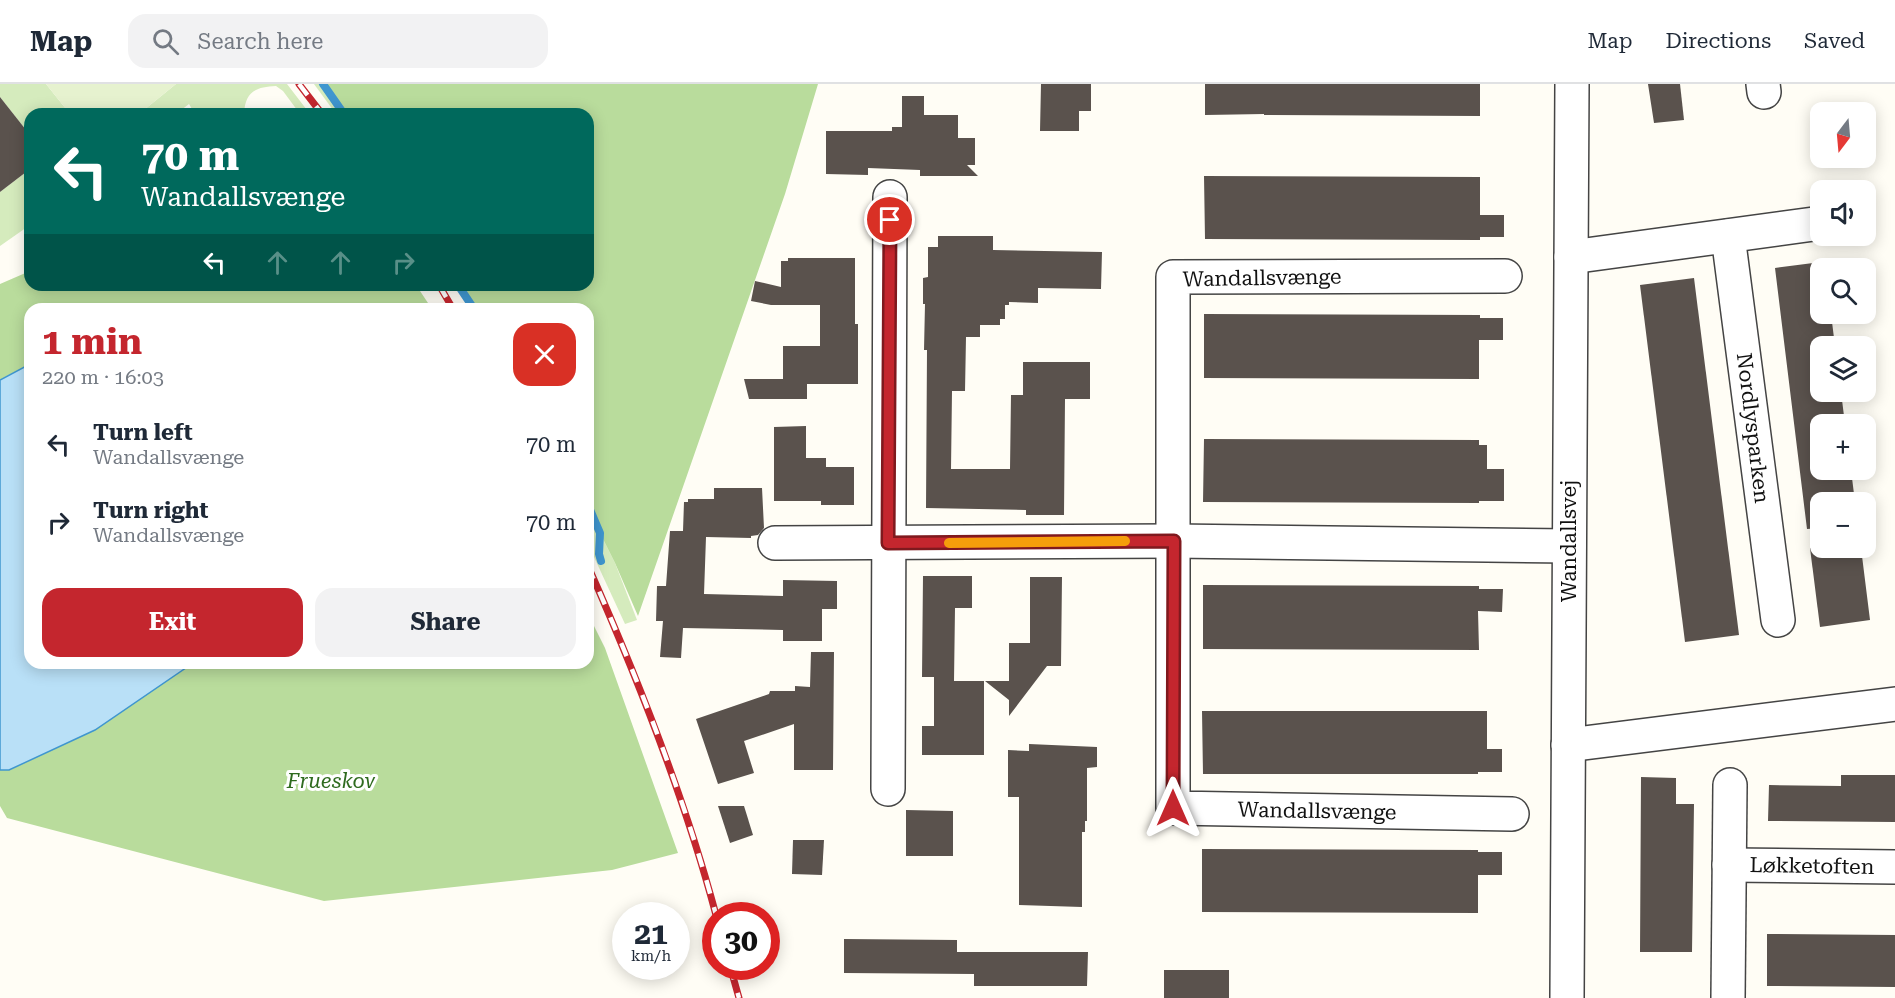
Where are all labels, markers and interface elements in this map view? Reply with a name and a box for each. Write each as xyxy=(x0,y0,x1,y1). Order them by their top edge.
search box xyxy=(128,14,548,68)
text: Map xyxy=(30,25,92,58)
icon: search xyxy=(149,25,182,58)
text: Search here xyxy=(197,29,323,54)
text: Map xyxy=(1588,29,1632,53)
text: Directions xyxy=(1665,29,1771,53)
text: Saved xyxy=(1804,29,1865,53)
north arrow xyxy=(1810,102,1876,168)
map controls xyxy=(1810,102,1876,558)
text: 70 m xyxy=(141,131,239,180)
icon: left xyxy=(42,132,120,210)
button: sound xyxy=(1810,180,1876,246)
text: Wandallsvænge xyxy=(141,181,345,213)
pin xyxy=(864,194,915,245)
icon: arrive xyxy=(873,203,906,236)
icon: left xyxy=(198,246,231,279)
icon: ahead xyxy=(261,246,294,279)
icon: ahead xyxy=(324,246,357,279)
icon: right xyxy=(387,246,420,279)
button: search xyxy=(1810,258,1876,324)
street label: Wandallsvænge xyxy=(1182,265,1342,291)
text: 1 min xyxy=(42,321,142,363)
button: close xyxy=(513,323,576,386)
button: layers xyxy=(1810,336,1876,402)
street label: Nordlysparken xyxy=(1732,351,1774,505)
text: 220 m · 16:03 xyxy=(42,365,164,389)
button: + xyxy=(1810,414,1876,480)
text: Turn left xyxy=(93,420,193,445)
icon: left xyxy=(42,428,75,461)
text: 70 m xyxy=(526,432,576,457)
text: Wandallsvænge xyxy=(93,445,244,469)
street label: Wandallsvej xyxy=(1557,480,1581,602)
button: − xyxy=(1810,492,1876,558)
text: Turn right xyxy=(93,498,208,523)
icon: right xyxy=(42,506,75,539)
text: 70 m xyxy=(526,510,576,535)
text: Wandallsvænge xyxy=(93,523,244,547)
button: Exit xyxy=(42,588,303,657)
button: Share xyxy=(315,588,576,657)
park label: Frueskov xyxy=(286,769,376,793)
position arrow xyxy=(1141,776,1205,840)
street label: Wandallsvænge xyxy=(1237,798,1397,824)
street label: Løkketoften xyxy=(1749,853,1875,879)
speed limit sign: 30 xyxy=(702,902,780,980)
text: 21 xyxy=(634,916,668,951)
text: km/h xyxy=(631,947,671,965)

